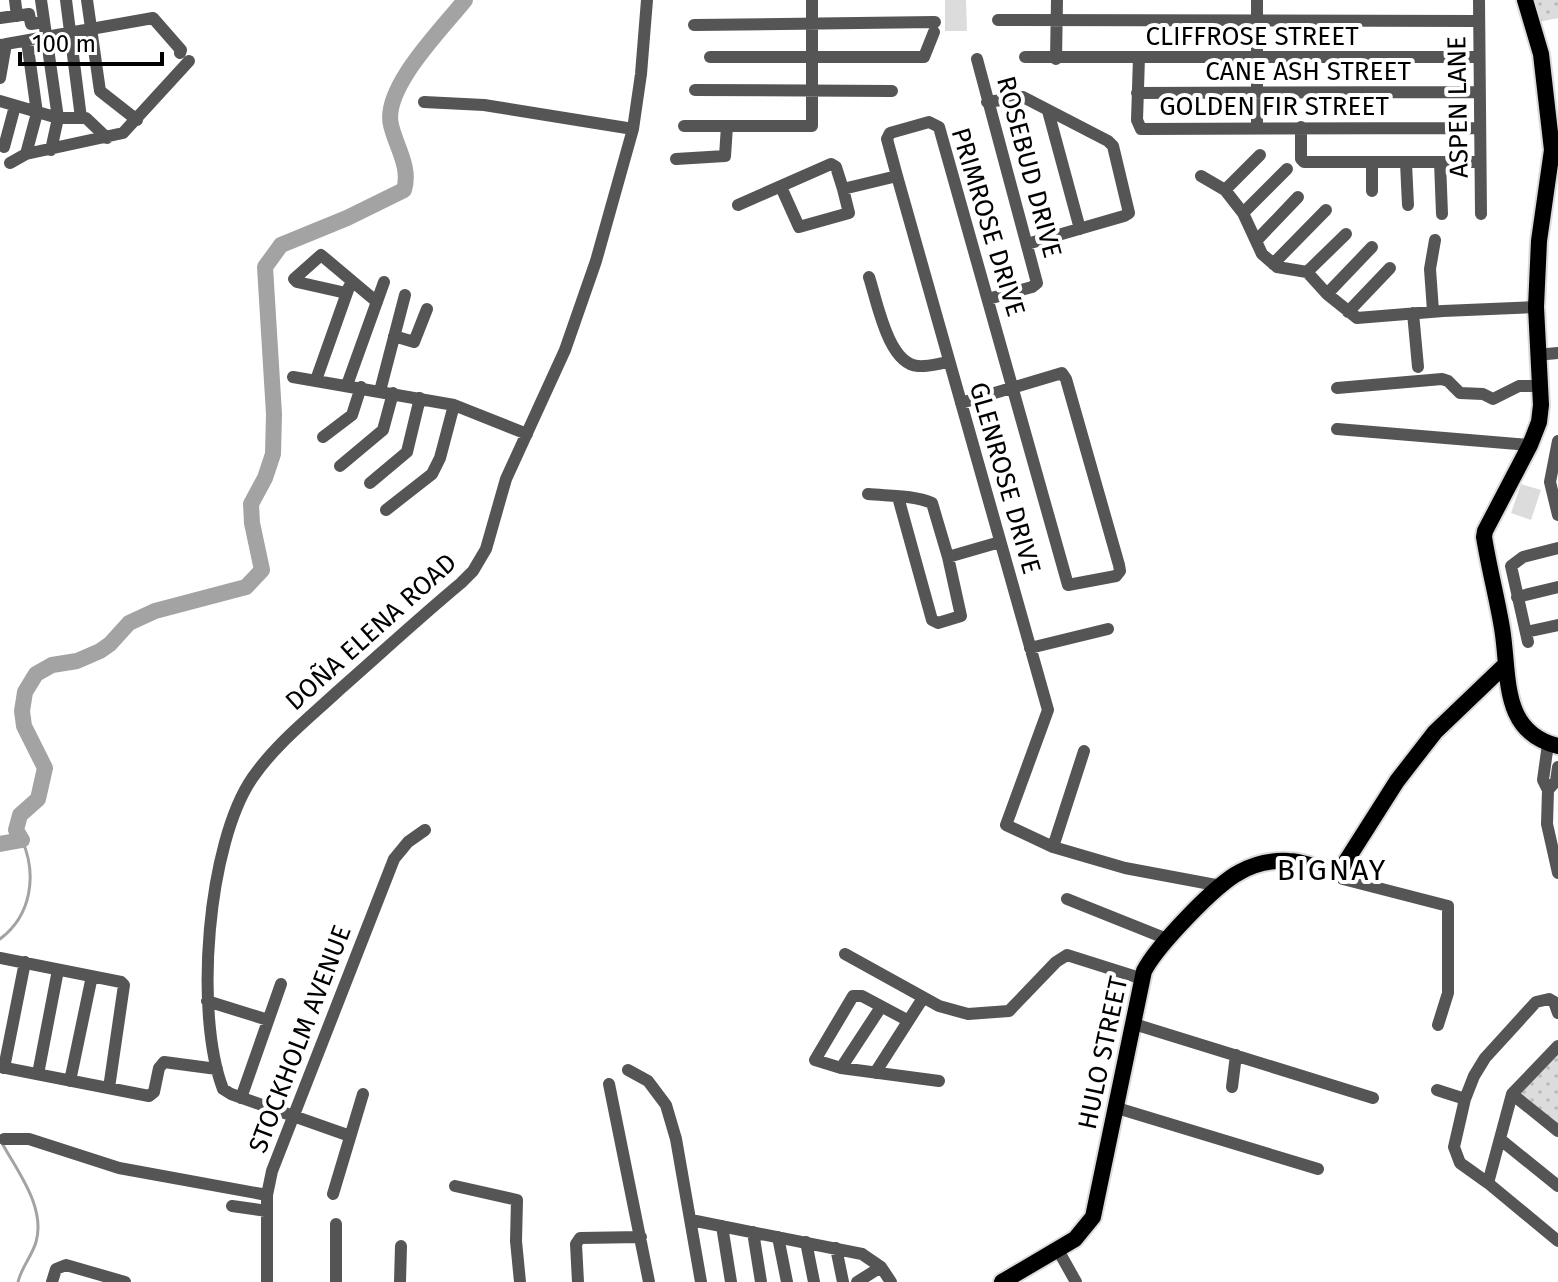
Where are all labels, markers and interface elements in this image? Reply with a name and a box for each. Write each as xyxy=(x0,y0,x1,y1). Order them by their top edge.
scale bar xyxy=(20,16,162,66)
street label: CLIFFROSE STREET xyxy=(1145,21,1359,52)
text: 100 m xyxy=(32,30,96,58)
street label: ASPEN LANE xyxy=(1441,36,1475,178)
street label: CANE ASH STREET xyxy=(1205,56,1411,87)
street label: ROSEBUD DRIVE xyxy=(990,73,1068,261)
street label: GOLDEN FIR STREET xyxy=(1159,91,1389,122)
street label: PRIMROSE DRIVE xyxy=(945,124,1031,320)
street label: GLENROSE DRIVE xyxy=(963,379,1047,577)
street label: DOÑA ELENA ROAD xyxy=(279,547,463,717)
district label: BIGNAY xyxy=(1277,852,1387,888)
street label: STOCKHOLM AVENUE xyxy=(242,921,358,1157)
street label: HULO STREET xyxy=(1072,973,1134,1132)

